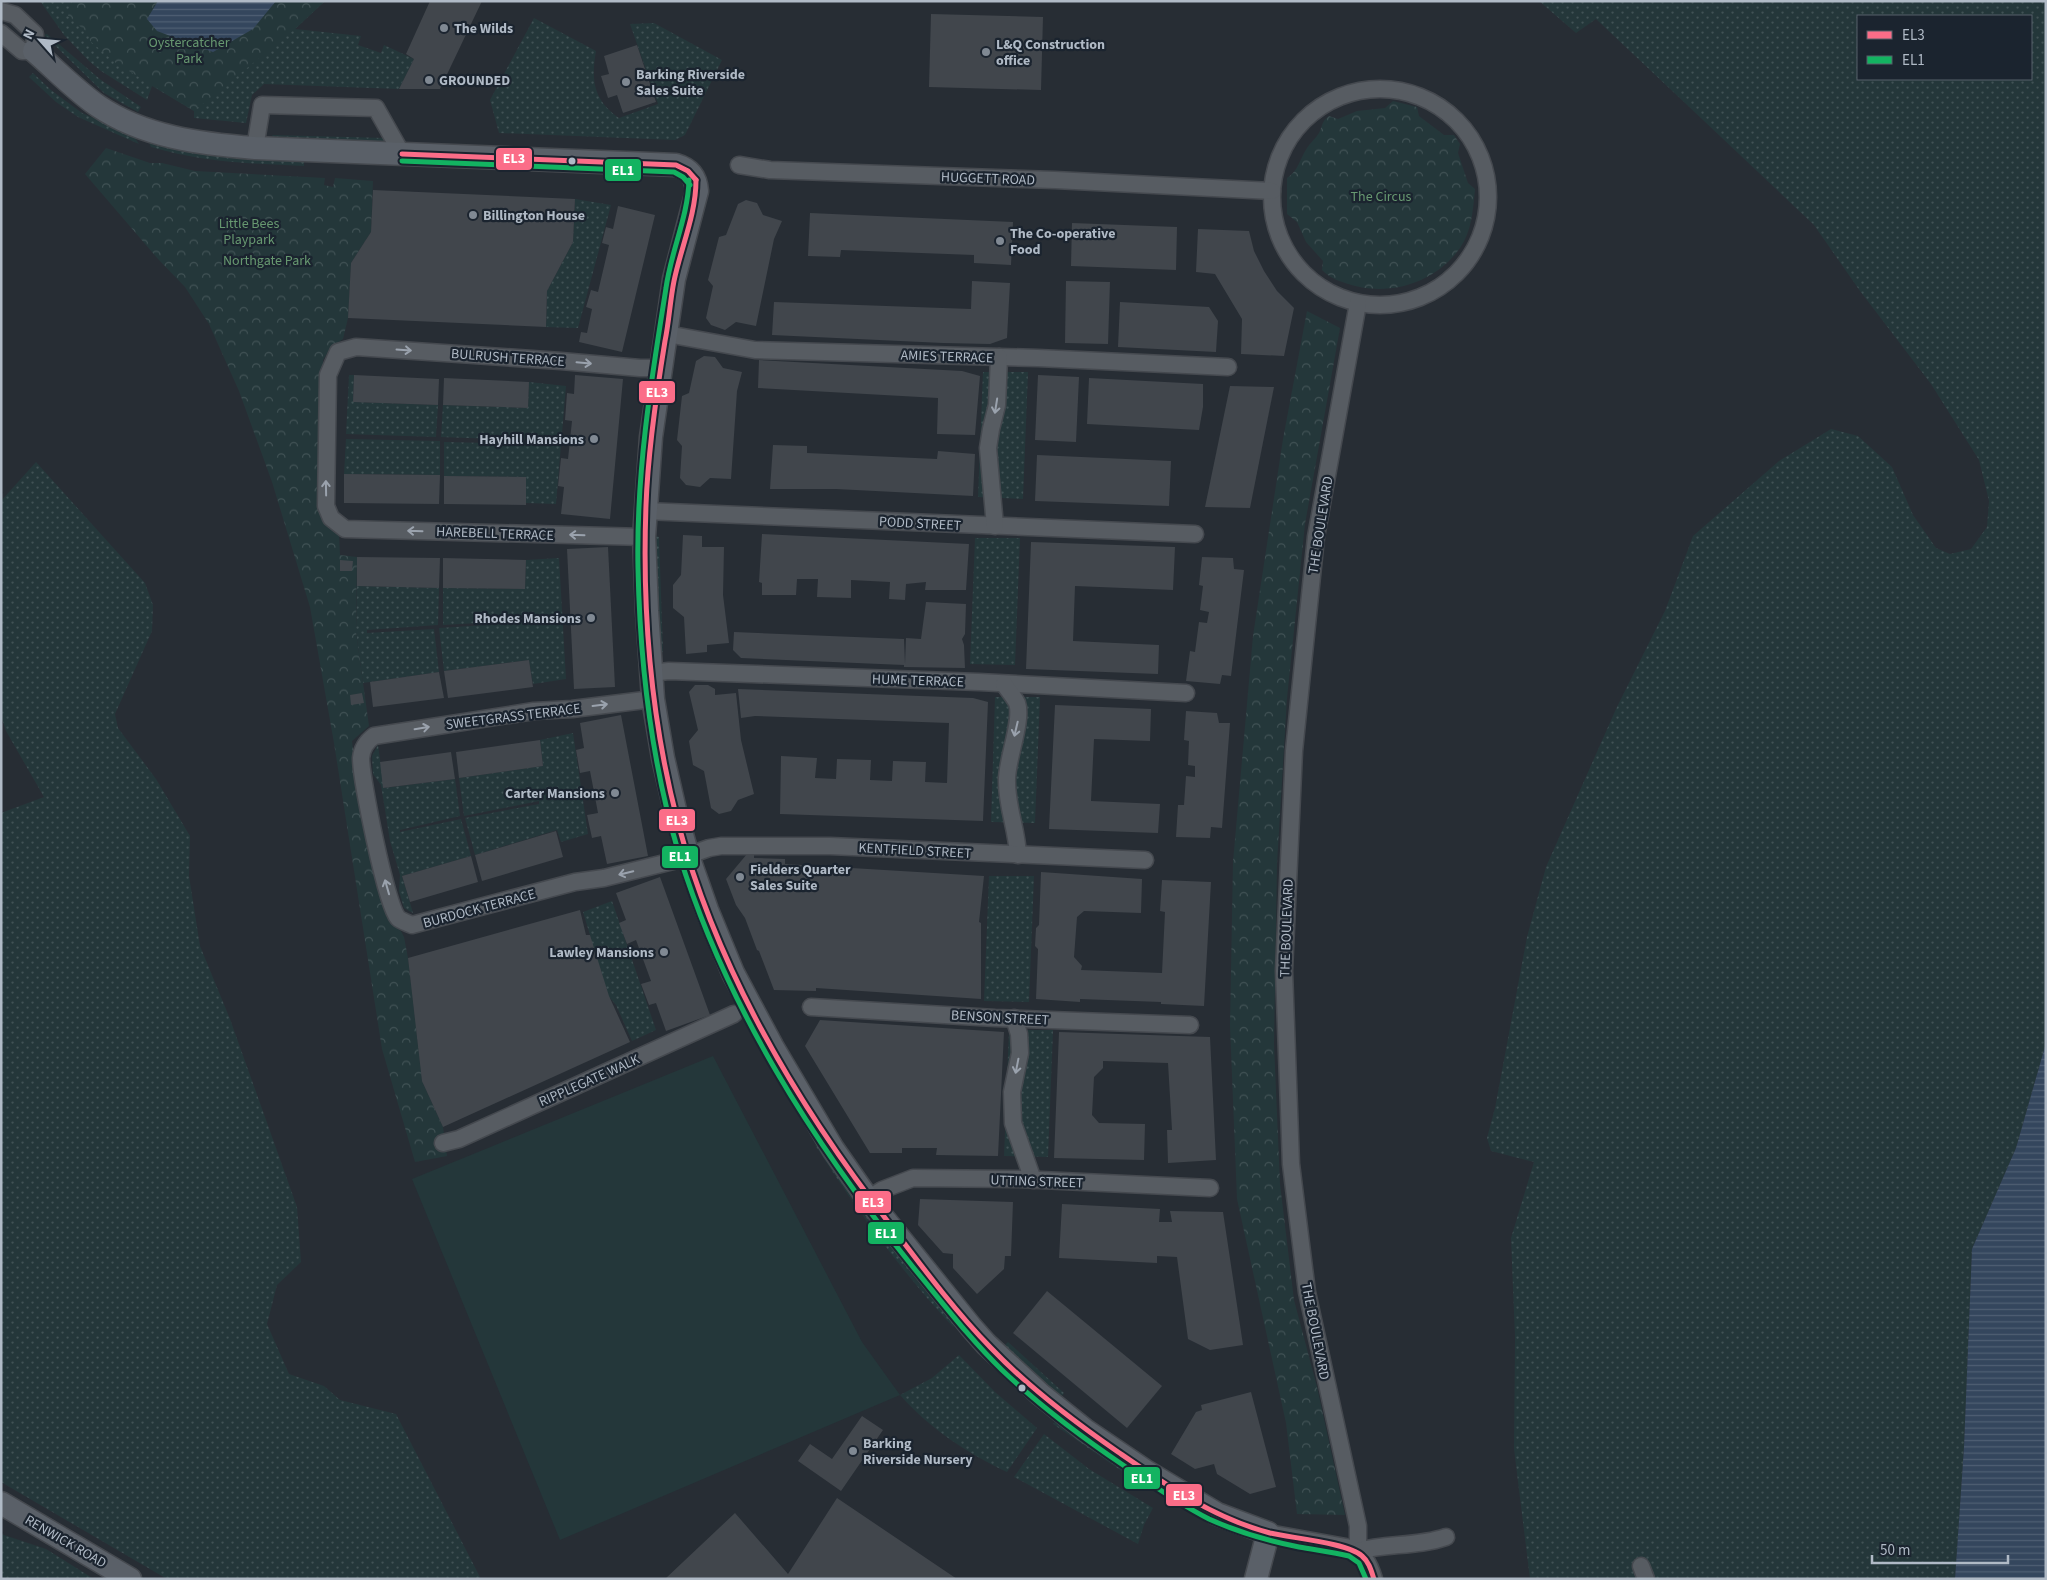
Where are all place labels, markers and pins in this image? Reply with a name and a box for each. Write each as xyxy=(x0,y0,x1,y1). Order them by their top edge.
place label: The Wilds xyxy=(454,19,513,39)
marker: The Wilds xyxy=(438,22,450,34)
place label: L&Q Construction office xyxy=(996,35,1105,71)
marker: L&Q Construction office xyxy=(980,46,992,58)
place label: Barking Riverside Sales Suite xyxy=(636,65,745,101)
place label: GROUNDED xyxy=(439,71,510,91)
marker: GROUNDED xyxy=(423,74,435,86)
marker: Barking Riverside Sales Suite xyxy=(620,76,632,88)
unlabelled marker xyxy=(567,156,577,166)
place label: Billington House xyxy=(483,206,585,226)
marker: Billington House xyxy=(467,209,479,221)
place label: The Co-operative Food xyxy=(1010,224,1115,260)
marker: The Co-operative Food xyxy=(994,235,1006,247)
place label: Hayhill Mansions xyxy=(479,430,584,450)
marker: Hayhill Mansions xyxy=(588,433,600,445)
place label: Rhodes Mansions xyxy=(474,609,581,629)
marker: Rhodes Mansions xyxy=(585,612,597,624)
place label: Carter Mansions xyxy=(505,784,605,804)
marker: Carter Mansions xyxy=(609,787,621,799)
place label: Fielders Quarter Sales Suite xyxy=(750,860,851,896)
marker: Fielders Quarter Sales Suite xyxy=(734,871,746,883)
place label: Lawley Mansions xyxy=(549,943,654,963)
marker: Lawley Mansions xyxy=(658,946,670,958)
unlabelled marker xyxy=(1017,1383,1027,1393)
place label: Barking Riverside Nursery xyxy=(863,1434,973,1470)
marker: Barking Riverside Nursery xyxy=(847,1445,859,1457)

